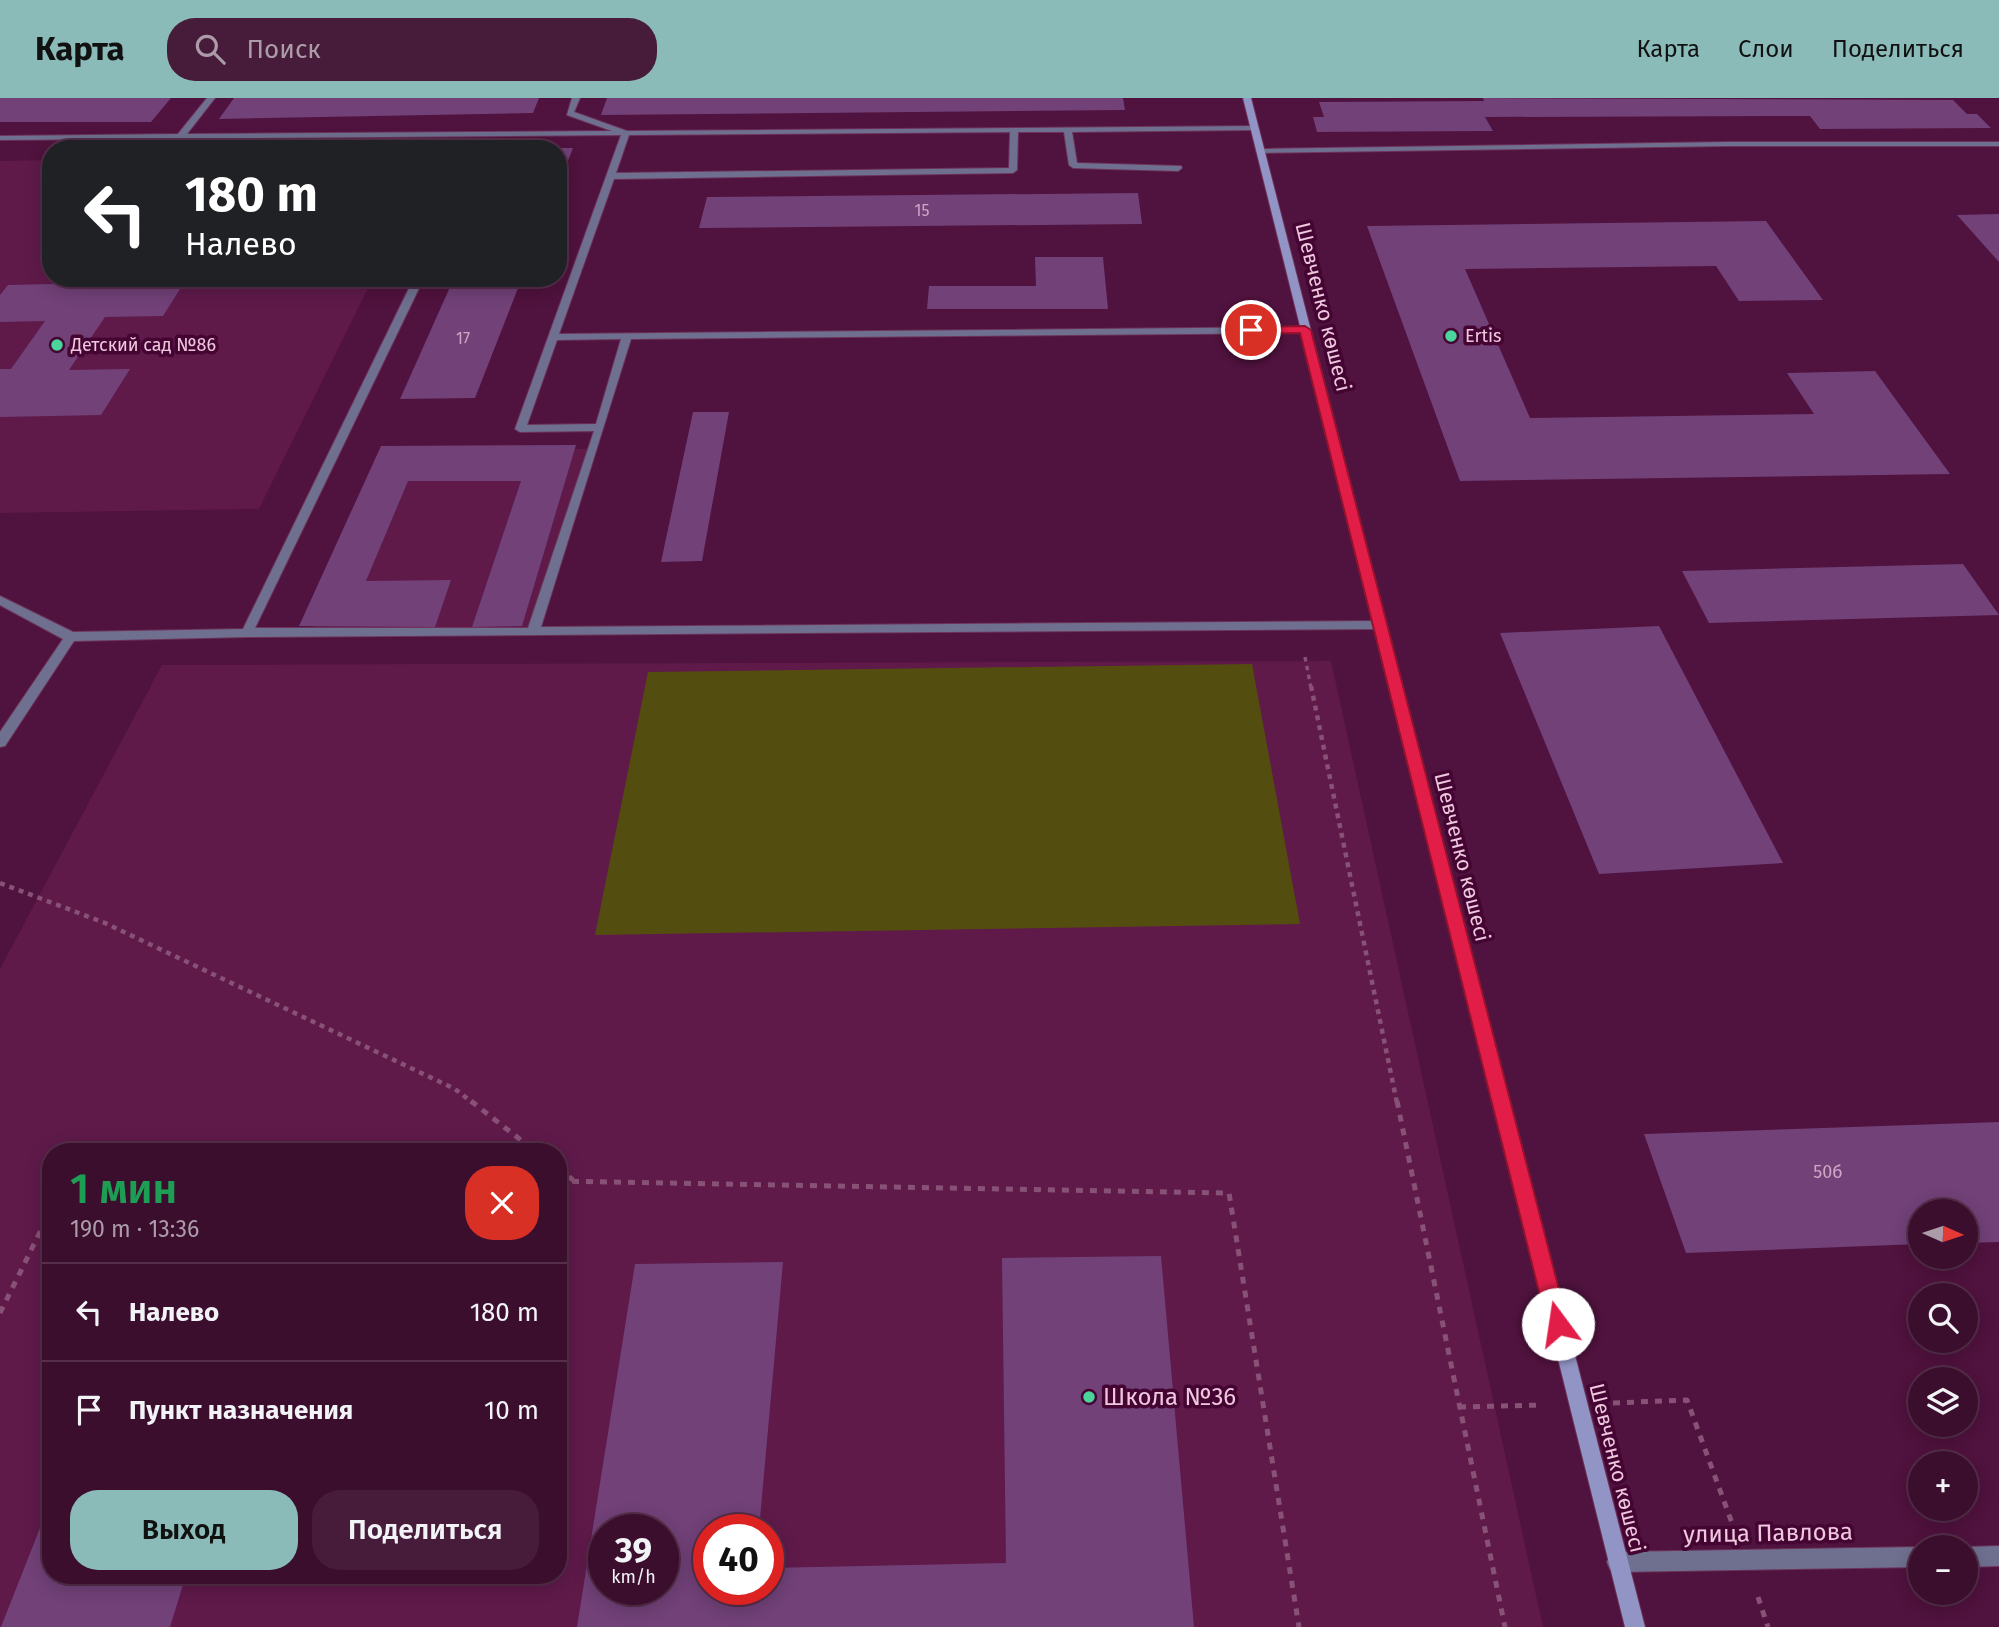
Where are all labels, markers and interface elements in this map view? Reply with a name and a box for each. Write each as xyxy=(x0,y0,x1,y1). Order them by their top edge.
search box xyxy=(167,18,657,81)
text: Карта xyxy=(35,29,125,69)
icon: search xyxy=(191,30,229,68)
text: Поиск xyxy=(247,34,321,65)
text: Карта xyxy=(1636,35,1700,63)
text: Слои xyxy=(1738,35,1794,63)
text: Поделиться xyxy=(1832,35,1964,63)
text: 180 m xyxy=(185,165,318,224)
icon: left xyxy=(70,168,161,259)
house number: 15 xyxy=(915,201,929,220)
street label: Шевченко көшесі xyxy=(1289,220,1357,394)
text: Налево xyxy=(185,225,297,263)
pin xyxy=(1221,300,1281,360)
icon: arrive xyxy=(1232,311,1270,349)
place label: Ertis xyxy=(1465,325,1501,347)
marker: Ertis xyxy=(1443,328,1459,344)
house number: 17 xyxy=(456,329,470,348)
place label: Детский сад №86 xyxy=(70,334,216,356)
marker: Детский сад №86 xyxy=(49,337,65,353)
street label: Шевченко көшесі xyxy=(1428,770,1496,944)
house number: 50б xyxy=(1813,1161,1843,1183)
text: 1 мин xyxy=(70,1164,177,1214)
button: close xyxy=(465,1166,539,1240)
north arrow xyxy=(1908,1199,1978,1269)
map controls xyxy=(1908,1199,1978,1605)
text: 190 m · 13:36 xyxy=(70,1215,199,1243)
button: search xyxy=(1908,1283,1978,1353)
position arrow xyxy=(1521,1287,1595,1361)
icon: left xyxy=(70,1293,108,1331)
text: Налево xyxy=(129,1297,219,1328)
text: 180 m xyxy=(470,1297,539,1328)
button: layers xyxy=(1908,1367,1978,1437)
street label: Шевченко көшесі xyxy=(1583,1381,1651,1555)
place label: Школа №36 xyxy=(1103,1383,1236,1411)
marker: Школа №36 xyxy=(1081,1389,1097,1405)
icon: arrive xyxy=(70,1391,108,1429)
text: Пункт назначения xyxy=(129,1395,353,1426)
text: 10 m xyxy=(484,1395,539,1426)
button: + xyxy=(1908,1451,1978,1521)
button: Выход xyxy=(70,1490,298,1570)
button: Поделиться xyxy=(312,1490,539,1570)
speed limit sign: 40 xyxy=(693,1514,784,1605)
street label: улица Павлова xyxy=(1683,1518,1853,1548)
text: 39 xyxy=(615,1529,652,1571)
button: − xyxy=(1908,1535,1978,1605)
text: km/h xyxy=(611,1566,656,1588)

